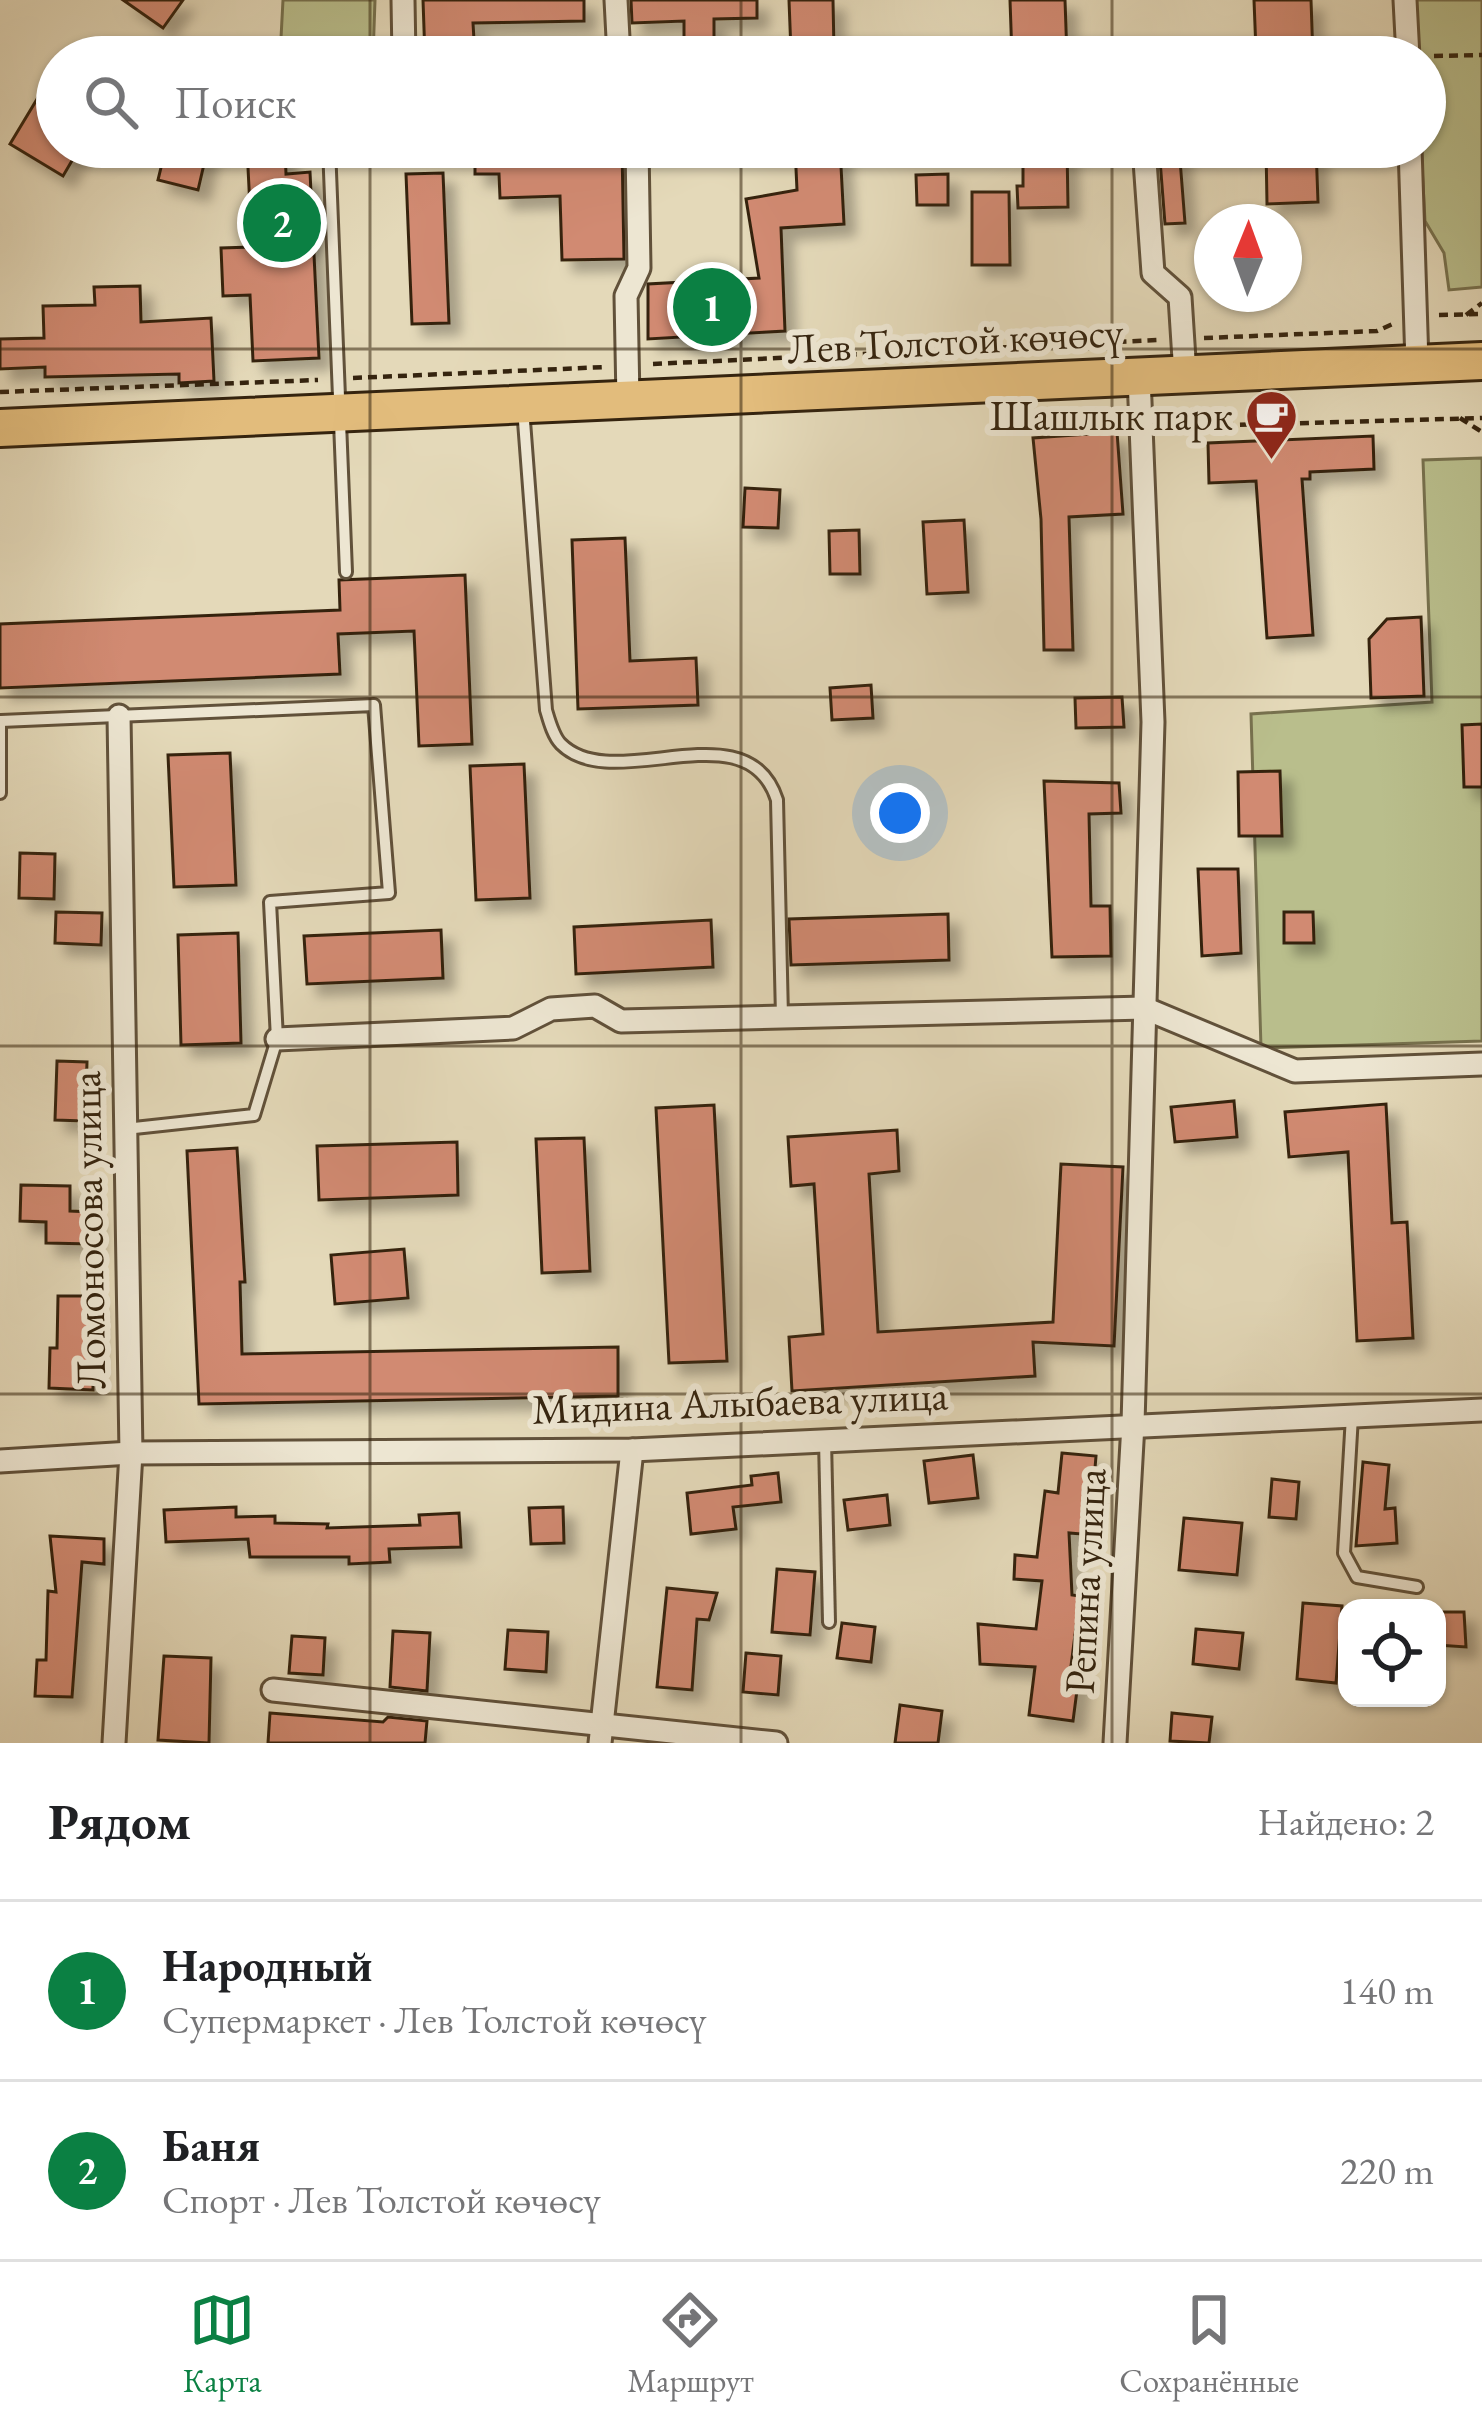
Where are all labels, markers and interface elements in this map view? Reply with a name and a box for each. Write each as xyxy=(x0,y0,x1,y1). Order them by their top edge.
search box xyxy=(36,36,1446,168)
icon: search xyxy=(78,69,144,135)
text: Поиск xyxy=(174,73,296,131)
pin: 2 xyxy=(243,178,321,268)
north arrow xyxy=(1194,204,1302,312)
pin: 1 xyxy=(673,262,751,352)
street label: Лев Толстой көчөсү xyxy=(786,304,1125,376)
cafe icon: Шашлык парк xyxy=(1244,387,1300,461)
place label: Шашлык парк xyxy=(990,388,1233,443)
your location xyxy=(870,783,930,843)
street label: Ломоносова улица xyxy=(58,1070,118,1389)
street label: Мидина Алыбаева улица xyxy=(531,1367,949,1437)
street label: Репина улица xyxy=(1052,1467,1118,1695)
map controls xyxy=(1338,1599,1446,1707)
button: locate xyxy=(1338,1599,1446,1707)
text: Рядом xyxy=(48,1788,191,1854)
text: Найдено: 2 xyxy=(1257,1796,1434,1847)
text: Народный xyxy=(162,1936,372,1994)
text: 1 xyxy=(77,1965,97,2016)
text: 140 m xyxy=(1340,1965,1434,2016)
text: Супермаркет · Лев Толстой көчөсү xyxy=(162,1994,706,2045)
text: Баня xyxy=(162,2116,260,2174)
text: 2 xyxy=(77,2145,97,2196)
text: 220 m xyxy=(1340,2145,1434,2196)
text: Спорт · Лев Толстой көчөсү xyxy=(162,2174,600,2225)
tab: Карта xyxy=(183,2287,262,2402)
tab: Маршрут xyxy=(627,2287,754,2402)
tab: Сохранённые xyxy=(1119,2287,1299,2402)

